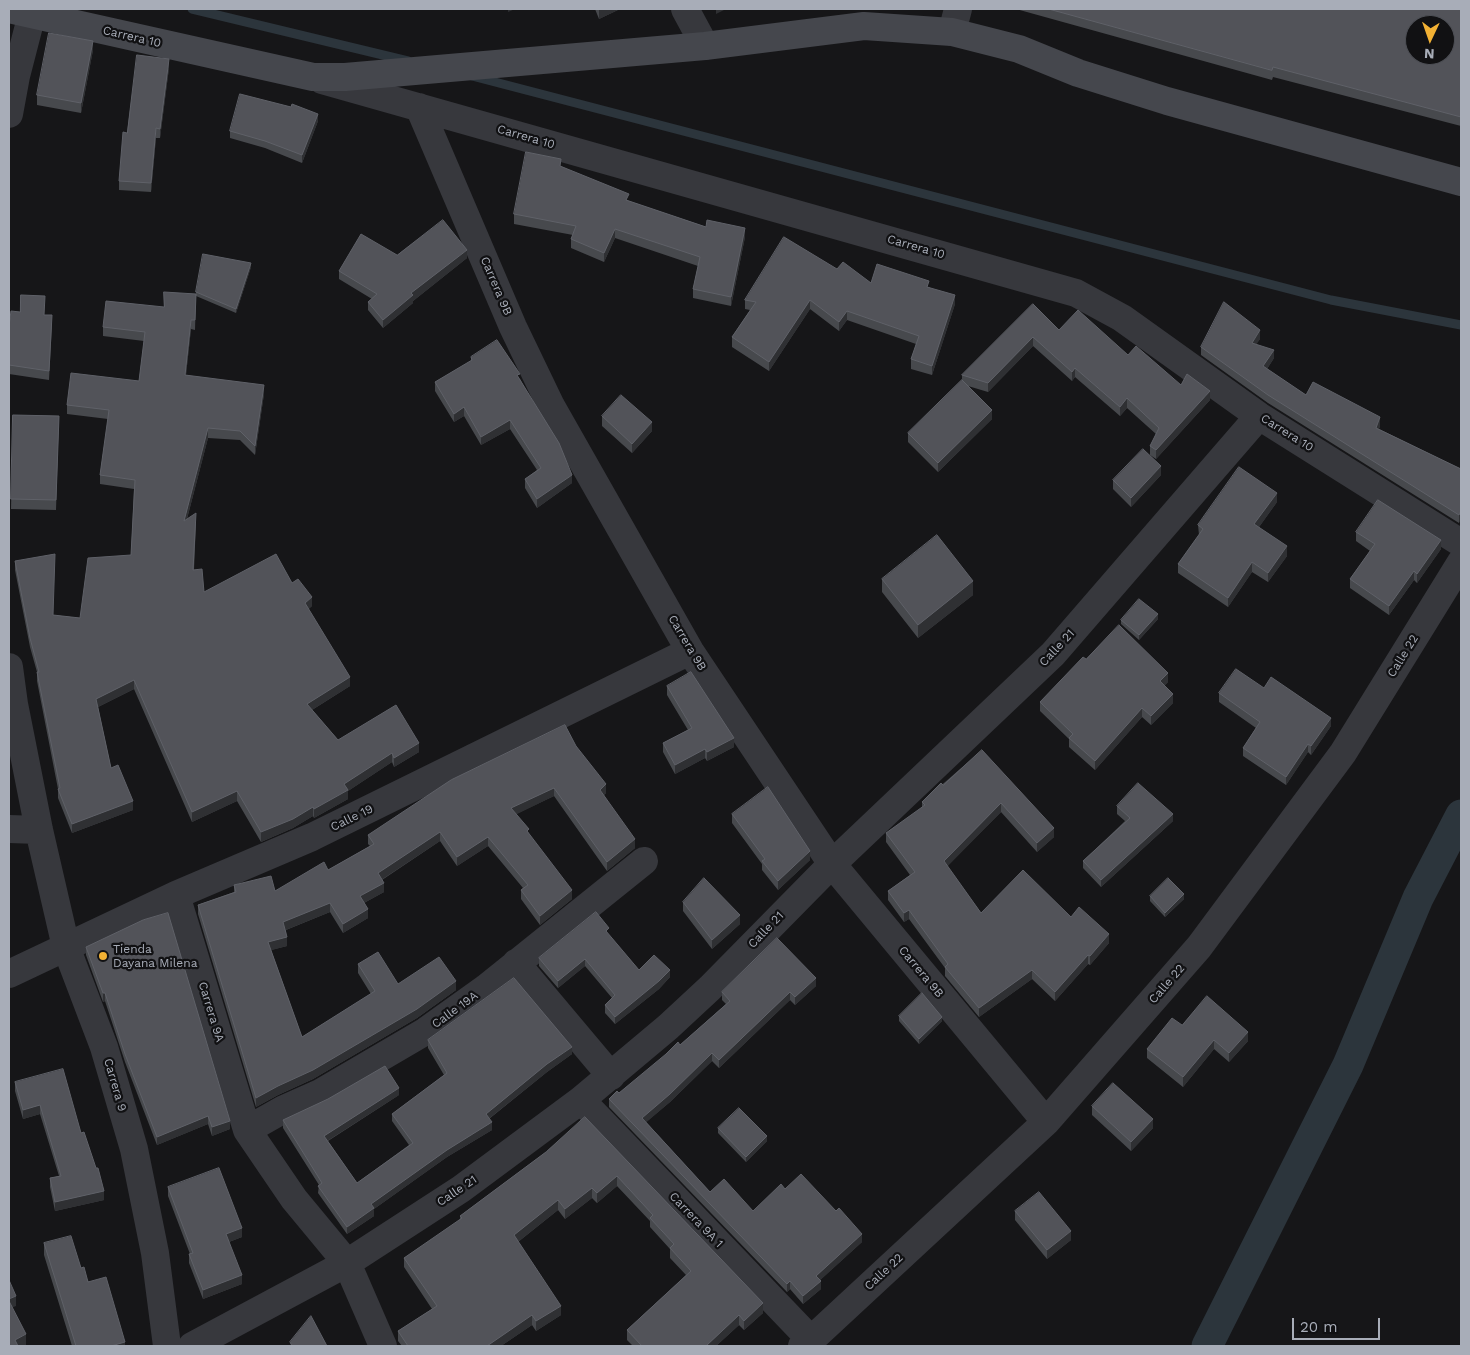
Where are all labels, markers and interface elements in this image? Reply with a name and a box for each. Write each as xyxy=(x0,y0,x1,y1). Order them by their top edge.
north arrow xyxy=(1405,15,1455,65)
street label: Carrera 10 xyxy=(101,23,163,51)
text: N xyxy=(1424,46,1435,62)
street label: Carrera 10 xyxy=(496,122,556,152)
street label: Carrera 10 xyxy=(886,232,946,262)
street label: Carrera 9B xyxy=(477,254,515,318)
street label: Carrera 10 xyxy=(1258,411,1316,455)
street label: Carrera 9B xyxy=(665,613,709,673)
street label: Calle 21 xyxy=(1036,627,1078,669)
street label: Calle 22 xyxy=(1384,632,1422,680)
street label: Calle 19 xyxy=(328,802,376,834)
street label: Calle 21 xyxy=(745,909,787,951)
place label: Tienda Dayana Milena xyxy=(113,942,197,970)
street label: Carrera 9B xyxy=(895,943,947,1001)
marker: Tienda Dayana Milena xyxy=(97,950,109,962)
street label: Calle 22 xyxy=(1146,961,1188,1007)
street label: Carrera 9A xyxy=(195,980,227,1044)
street label: Calle 19A xyxy=(429,989,481,1031)
street label: Carrera 9 xyxy=(101,1057,129,1113)
street label: Calle 21 xyxy=(434,1172,480,1210)
street label: Carrera 9A 1 xyxy=(666,1189,726,1251)
street label: Calle 22 xyxy=(862,1251,906,1293)
scale bar xyxy=(1295,1308,1382,1340)
text: 20 m xyxy=(1300,1318,1338,1336)

